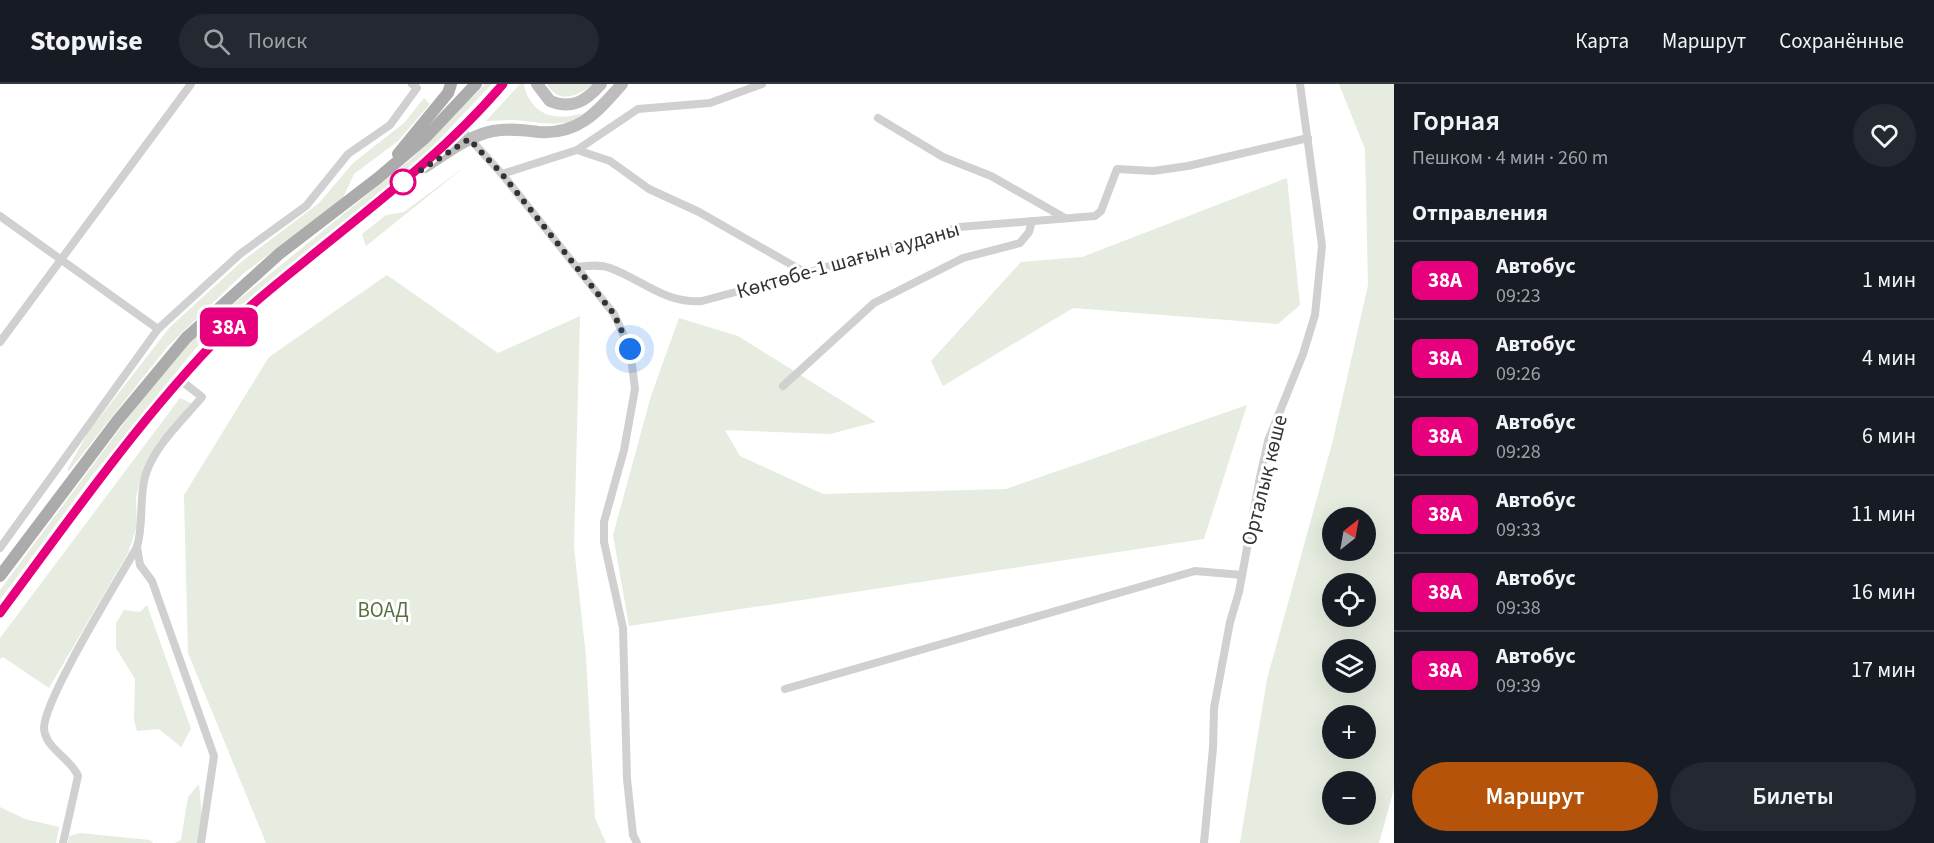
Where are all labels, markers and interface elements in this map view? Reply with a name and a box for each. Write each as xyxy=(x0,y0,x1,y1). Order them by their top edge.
search box xyxy=(179,14,599,68)
text: Stopwise xyxy=(30,21,143,61)
icon: search xyxy=(200,25,233,58)
text: Поиск xyxy=(248,25,307,57)
text: Карта xyxy=(1575,26,1629,56)
text: Маршрут xyxy=(1662,26,1746,56)
text: Сохранённые xyxy=(1779,26,1904,56)
text: Горная xyxy=(1412,101,1500,141)
button: heart xyxy=(1853,104,1916,167)
text: Пешком · 4 мин · 260 m xyxy=(1412,144,1608,172)
unlabelled marker xyxy=(390,169,416,195)
text: Отправления xyxy=(1412,197,1548,229)
street label: Көктөбе-1 шағын ауданы xyxy=(733,214,963,306)
text: Автобус xyxy=(1496,250,1576,282)
text: 1 мин xyxy=(1862,264,1916,296)
text: 38А xyxy=(1428,265,1462,295)
text: 09:23 xyxy=(1496,282,1541,310)
line badge: 38А xyxy=(194,308,264,346)
text: 38А xyxy=(212,312,246,342)
text: Автобус xyxy=(1496,328,1576,360)
your location xyxy=(615,334,645,364)
text: 4 мин xyxy=(1862,342,1916,374)
text: 38А xyxy=(1428,343,1462,373)
text: 09:26 xyxy=(1496,360,1541,388)
text: Автобус xyxy=(1496,406,1576,438)
street label: Орталық көше xyxy=(1233,412,1295,548)
text: 6 мин xyxy=(1862,420,1916,452)
text: 38А xyxy=(1428,421,1462,451)
text: 09:28 xyxy=(1496,438,1541,466)
text: Автобус xyxy=(1496,484,1576,516)
text: 11 мин xyxy=(1851,498,1916,530)
text: 38А xyxy=(1428,499,1462,529)
north arrow xyxy=(1322,507,1376,561)
map controls xyxy=(1322,507,1376,825)
text: 09:33 xyxy=(1496,516,1541,544)
text: Автобус xyxy=(1496,562,1576,594)
button: locate xyxy=(1322,573,1376,627)
text: 16 мин xyxy=(1851,576,1916,608)
text: 38А xyxy=(1428,577,1462,607)
text: 09:38 xyxy=(1496,594,1541,622)
park label: ВОАД xyxy=(357,595,409,625)
button: layers xyxy=(1322,639,1376,693)
text: Автобус xyxy=(1496,640,1576,672)
text: 17 мин xyxy=(1851,654,1916,686)
text: 38А xyxy=(1428,655,1462,685)
text: 09:39 xyxy=(1496,672,1541,700)
button: + xyxy=(1322,705,1376,759)
button: Маршрут xyxy=(1412,762,1658,831)
button: Билеты xyxy=(1670,762,1916,831)
button: − xyxy=(1322,771,1376,825)

